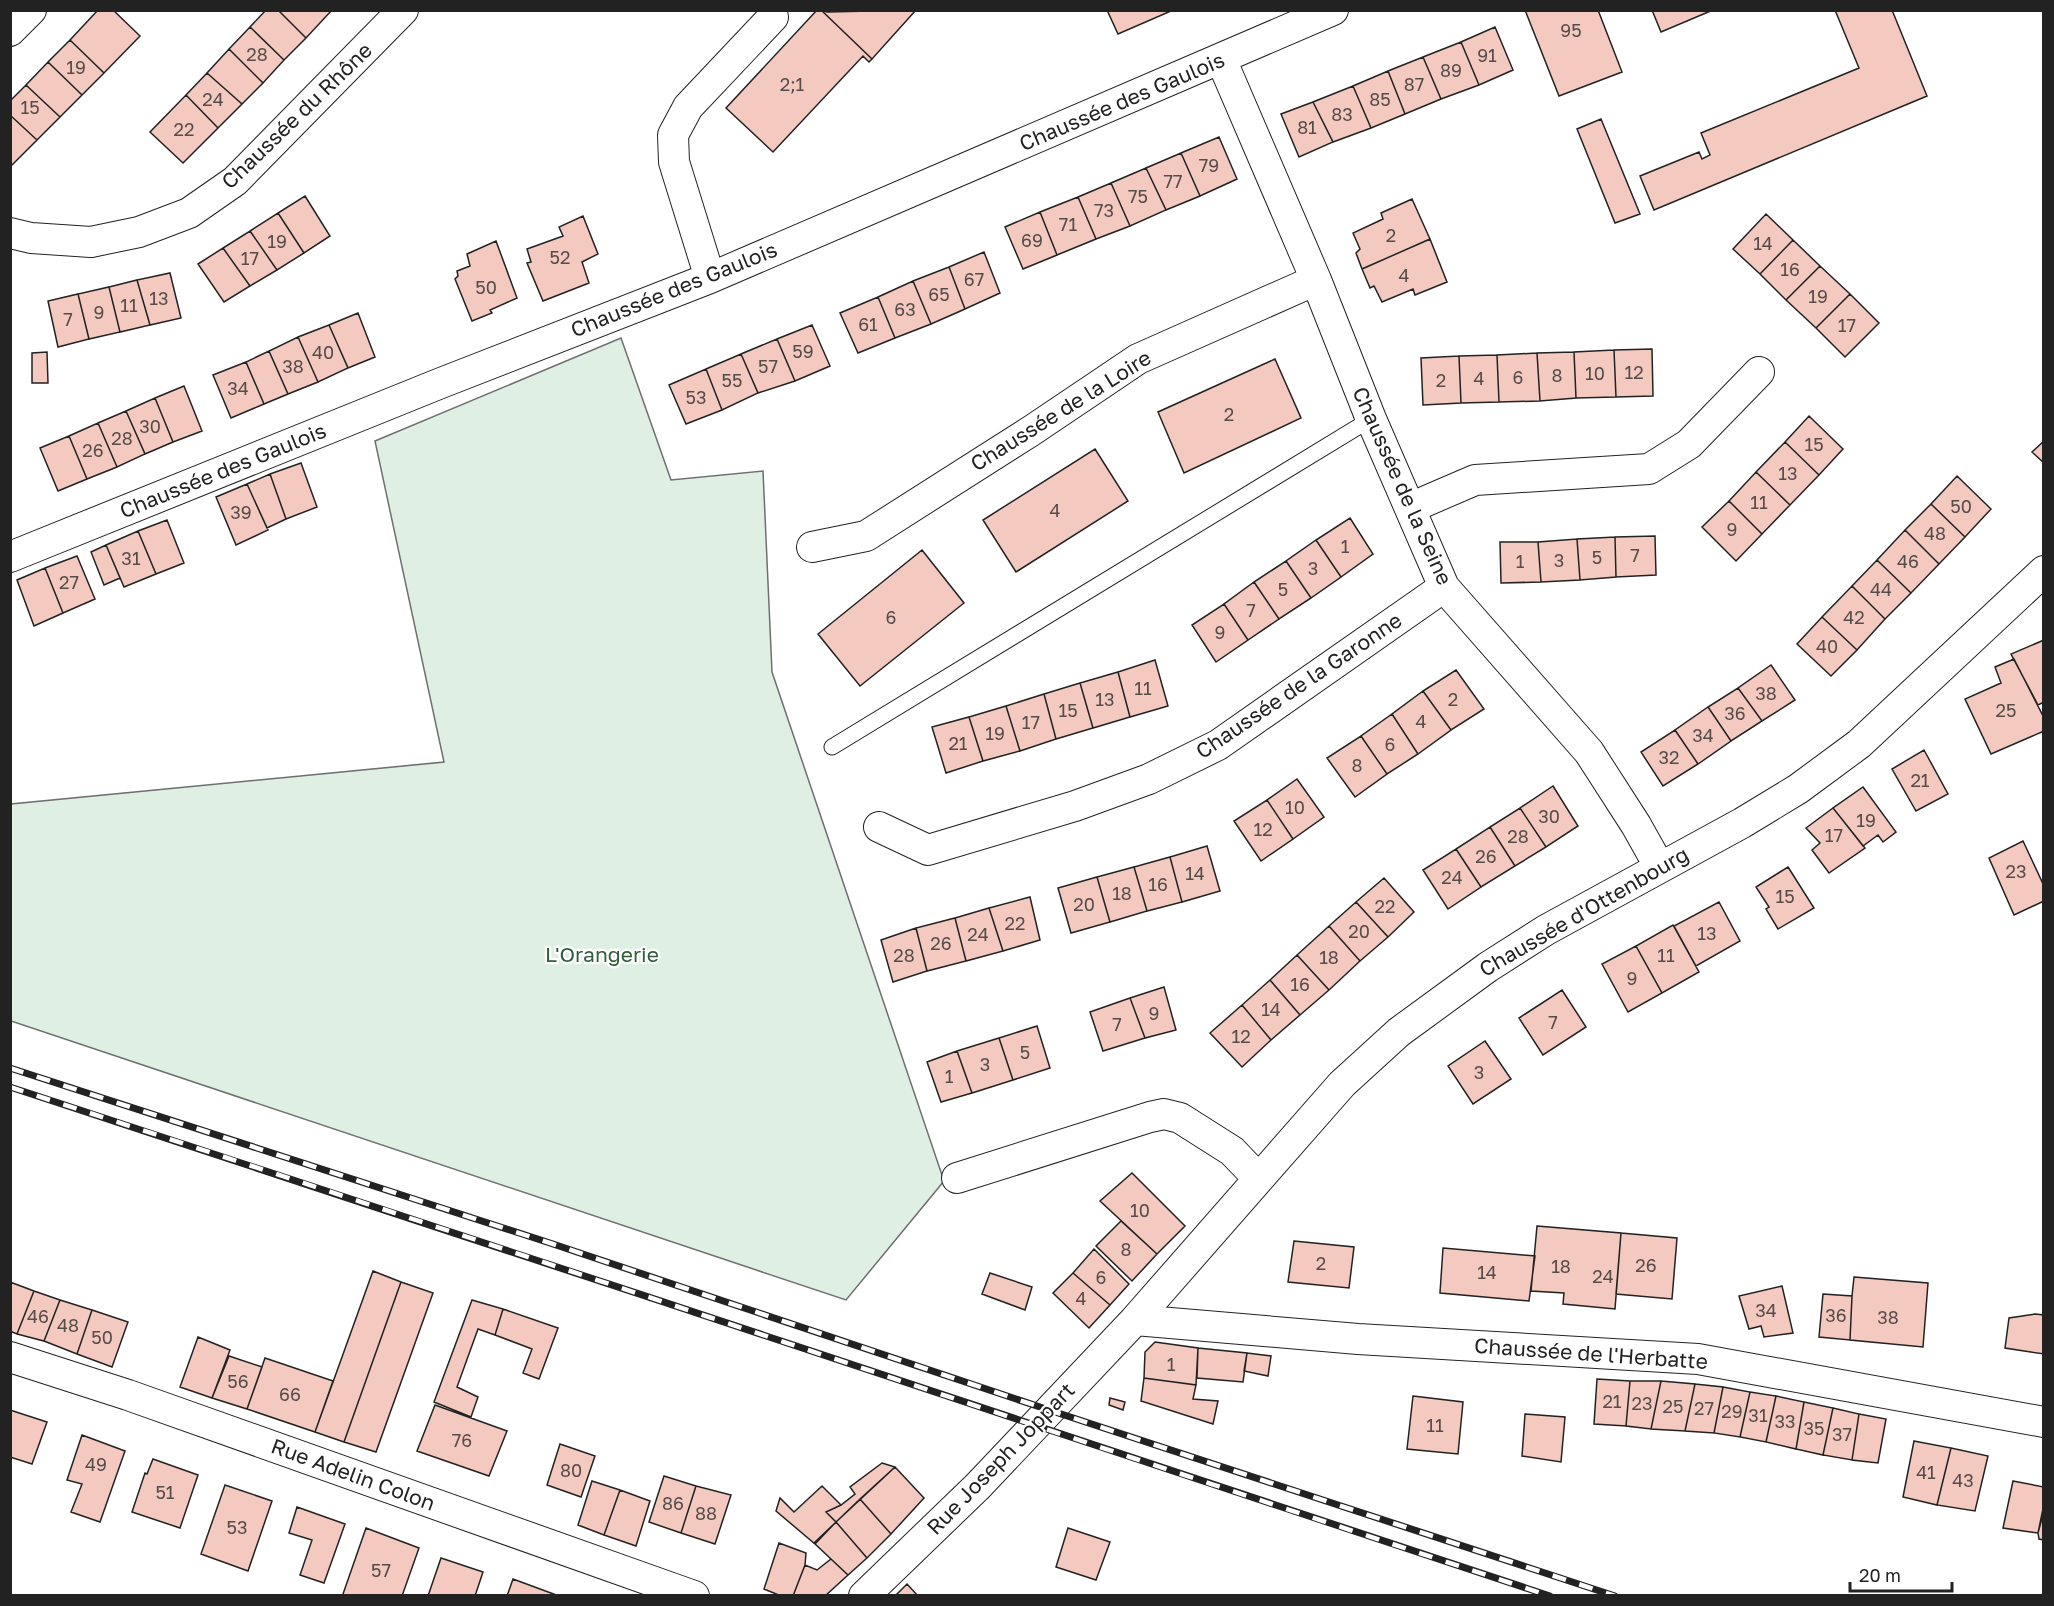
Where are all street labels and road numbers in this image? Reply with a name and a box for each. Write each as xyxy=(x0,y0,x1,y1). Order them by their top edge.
street label: Chaussée du Rhône xyxy=(216,37,377,194)
street label: Chaussée des Gaulois xyxy=(1015,46,1228,156)
street label: Chaussée des Gaulois xyxy=(567,236,781,342)
street label: Chaussée de la Loire xyxy=(965,344,1156,476)
street label: Chaussée de la Seine xyxy=(1347,382,1458,589)
street label: Chaussée des Gaulois xyxy=(116,417,330,523)
street label: Chaussée de la Garonne xyxy=(1190,606,1406,764)
street label: Chaussée d'Ottenbourg xyxy=(1474,840,1693,982)
street label: Chaussée de l'Herbatte xyxy=(1473,1332,1709,1374)
street label: Rue Joseph Joppart xyxy=(921,1377,1080,1540)
street label: Rue Adelin Colon xyxy=(268,1432,439,1516)

